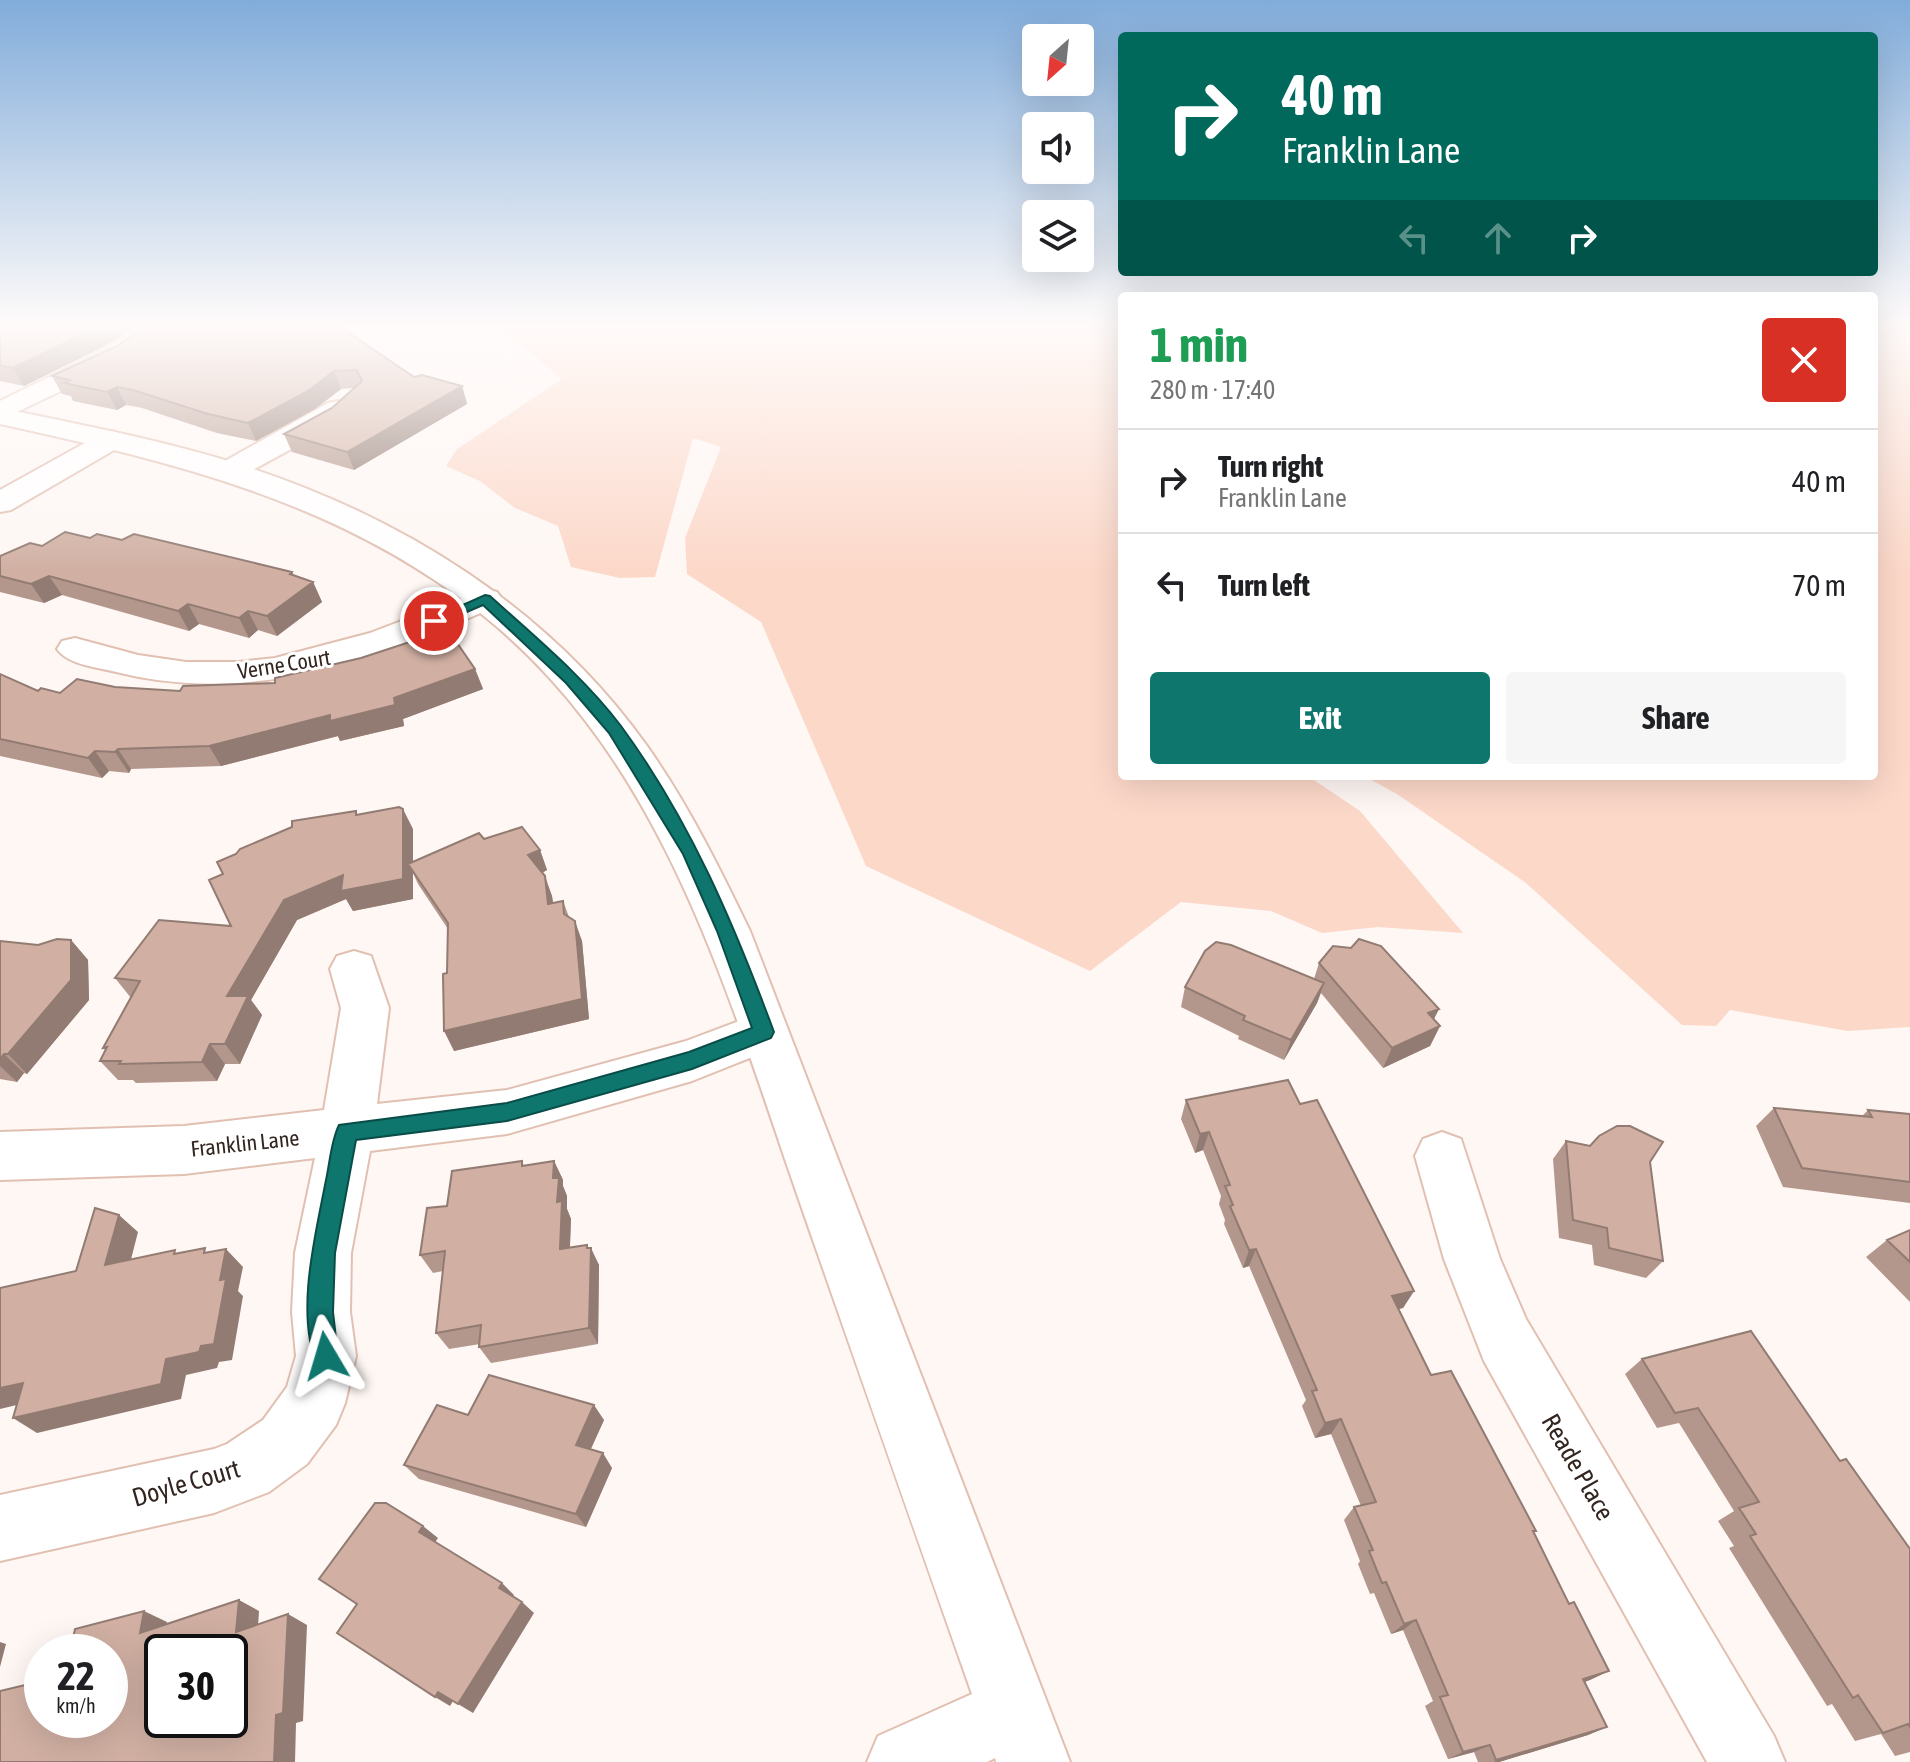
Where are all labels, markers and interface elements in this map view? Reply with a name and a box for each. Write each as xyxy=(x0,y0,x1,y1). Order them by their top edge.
north arrow xyxy=(1022,24,1094,96)
map controls xyxy=(1022,24,1094,272)
text: 40 m xyxy=(1282,63,1383,127)
icon: right xyxy=(1150,64,1254,168)
button: sound xyxy=(1022,112,1094,184)
text: Franklin Lane xyxy=(1282,129,1460,171)
button: layers xyxy=(1022,200,1094,272)
icon: left xyxy=(1392,216,1436,260)
icon: ahead xyxy=(1476,216,1520,260)
icon: right xyxy=(1560,216,1604,260)
text: 1 min xyxy=(1150,317,1248,372)
button: close xyxy=(1762,318,1846,402)
text: 280 m · 17:40 xyxy=(1150,375,1275,405)
text: Turn right xyxy=(1218,449,1324,483)
icon: right xyxy=(1150,459,1194,503)
text: 40 m xyxy=(1792,464,1846,498)
text: Franklin Lane xyxy=(1218,483,1347,513)
icon: left xyxy=(1150,563,1194,607)
text: Turn left xyxy=(1218,568,1310,602)
text: 70 m xyxy=(1792,568,1846,602)
pin xyxy=(400,587,468,655)
icon: arrive xyxy=(412,599,456,643)
street label: Verne Court xyxy=(236,644,332,684)
button: Exit xyxy=(1150,672,1490,764)
button: Share xyxy=(1506,672,1846,764)
street label: Franklin Lane xyxy=(189,1124,301,1162)
position arrow xyxy=(284,1314,368,1398)
street label: Reade Place xyxy=(1536,1409,1620,1525)
street label: Doyle Court xyxy=(129,1453,243,1513)
speed limit sign: 30 xyxy=(144,1634,248,1738)
text: 22 xyxy=(57,1653,95,1698)
text: km/h xyxy=(56,1694,96,1717)

